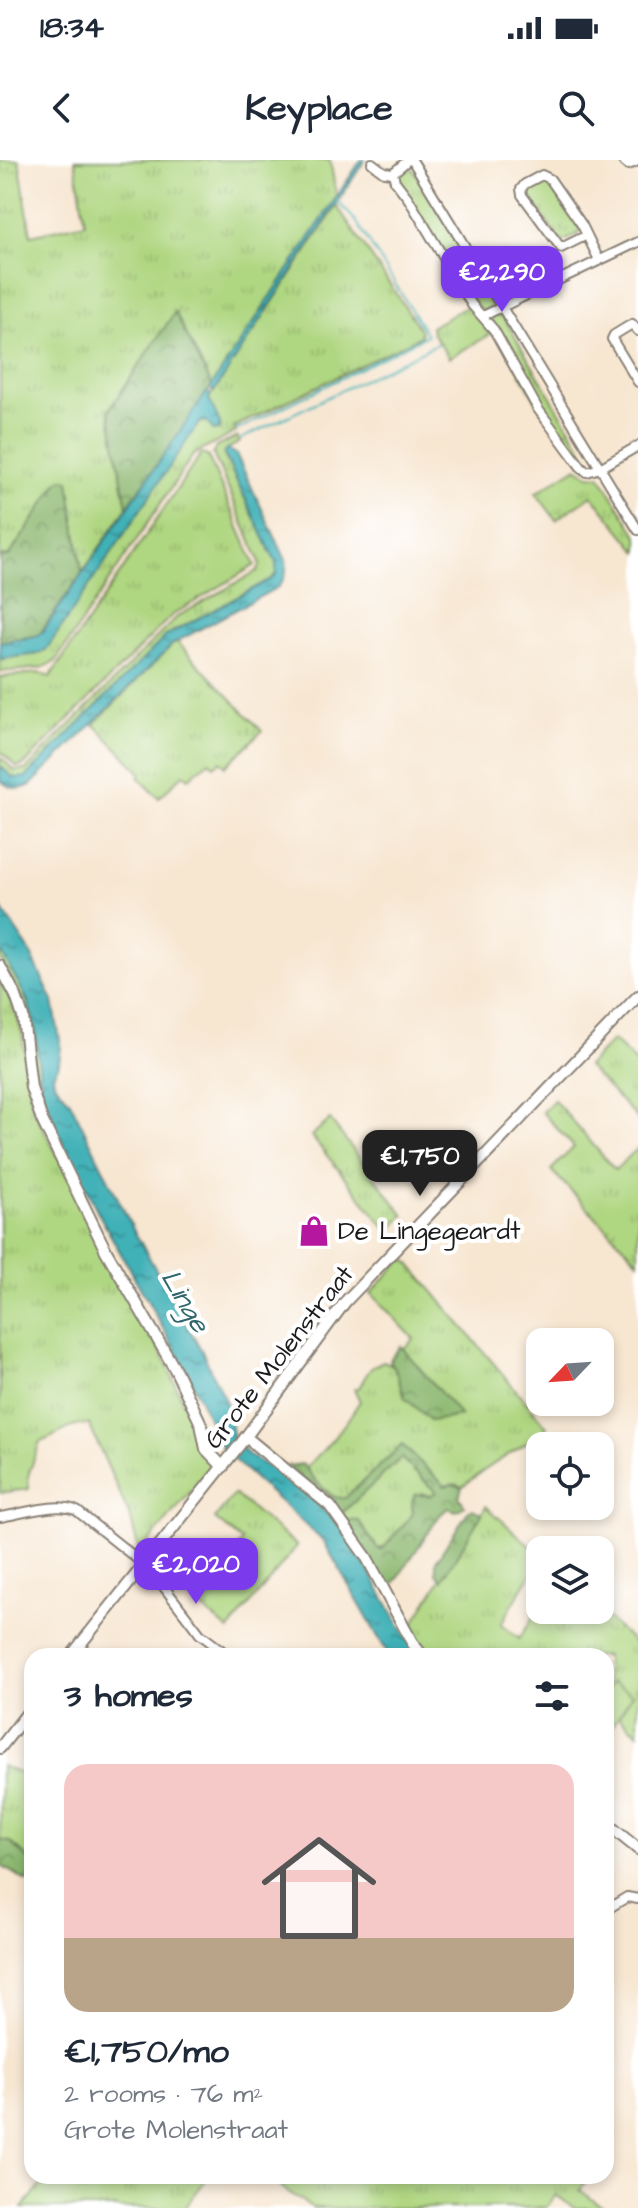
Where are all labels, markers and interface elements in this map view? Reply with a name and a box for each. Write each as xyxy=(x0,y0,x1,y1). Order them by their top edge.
text: 18:34 xyxy=(40,7,104,49)
text: Keyplace xyxy=(245,83,393,134)
icon: back xyxy=(40,86,84,130)
icon: search xyxy=(554,86,598,130)
pin: €2,290 xyxy=(437,246,567,314)
text: €2,290 xyxy=(459,254,545,290)
pin: €1,750 xyxy=(355,1130,485,1198)
text: €1,750 xyxy=(380,1138,460,1174)
place label: De Lingegeardt xyxy=(338,1213,521,1251)
shop icon: De Lingegeardt xyxy=(297,1214,331,1248)
street label: Grote Molenstraat xyxy=(196,1257,362,1456)
water label: Linge xyxy=(150,1262,220,1342)
north arrow xyxy=(526,1328,614,1416)
map controls xyxy=(526,1328,614,1624)
button: locate xyxy=(526,1432,614,1520)
button: layers xyxy=(526,1536,614,1624)
pin: €2,020 xyxy=(131,1538,261,1606)
text: €2,020 xyxy=(152,1546,240,1582)
text: 3 homes xyxy=(64,1672,193,1720)
icon: filters xyxy=(530,1674,574,1718)
icon: home xyxy=(247,1816,391,1960)
text: €1,750/mo xyxy=(64,2028,229,2076)
text: 2 rooms · 76 m² xyxy=(64,2076,263,2112)
text: Grote Molenstraat xyxy=(64,2112,288,2148)

